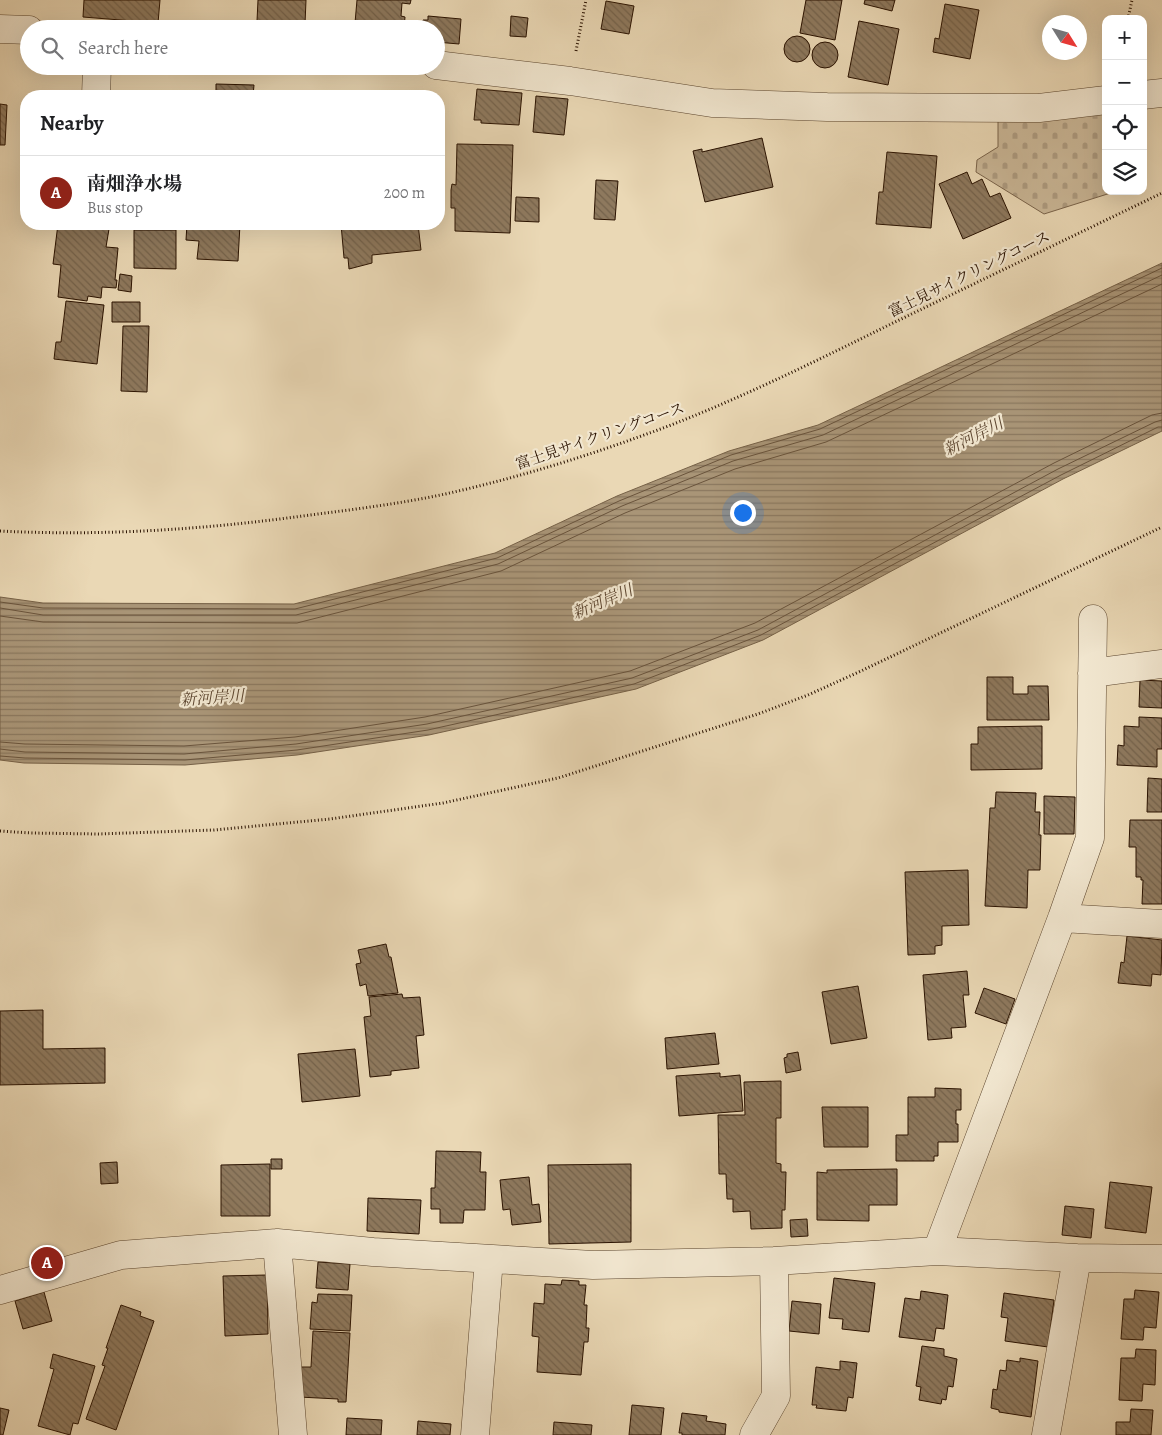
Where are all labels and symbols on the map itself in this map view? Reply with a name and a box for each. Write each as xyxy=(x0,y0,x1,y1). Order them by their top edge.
north arrow xyxy=(1042,15,1087,60)
street label: 富士見サイクリングコース xyxy=(885,226,1053,322)
street label: 富士見サイクリングコース xyxy=(513,398,687,474)
water label: 新河岸川 xyxy=(940,412,1009,461)
your location xyxy=(730,500,756,526)
water label: 新河岸川 xyxy=(569,579,638,625)
water label: 新河岸川 xyxy=(179,685,247,711)
pin: A xyxy=(31,1244,63,1282)

